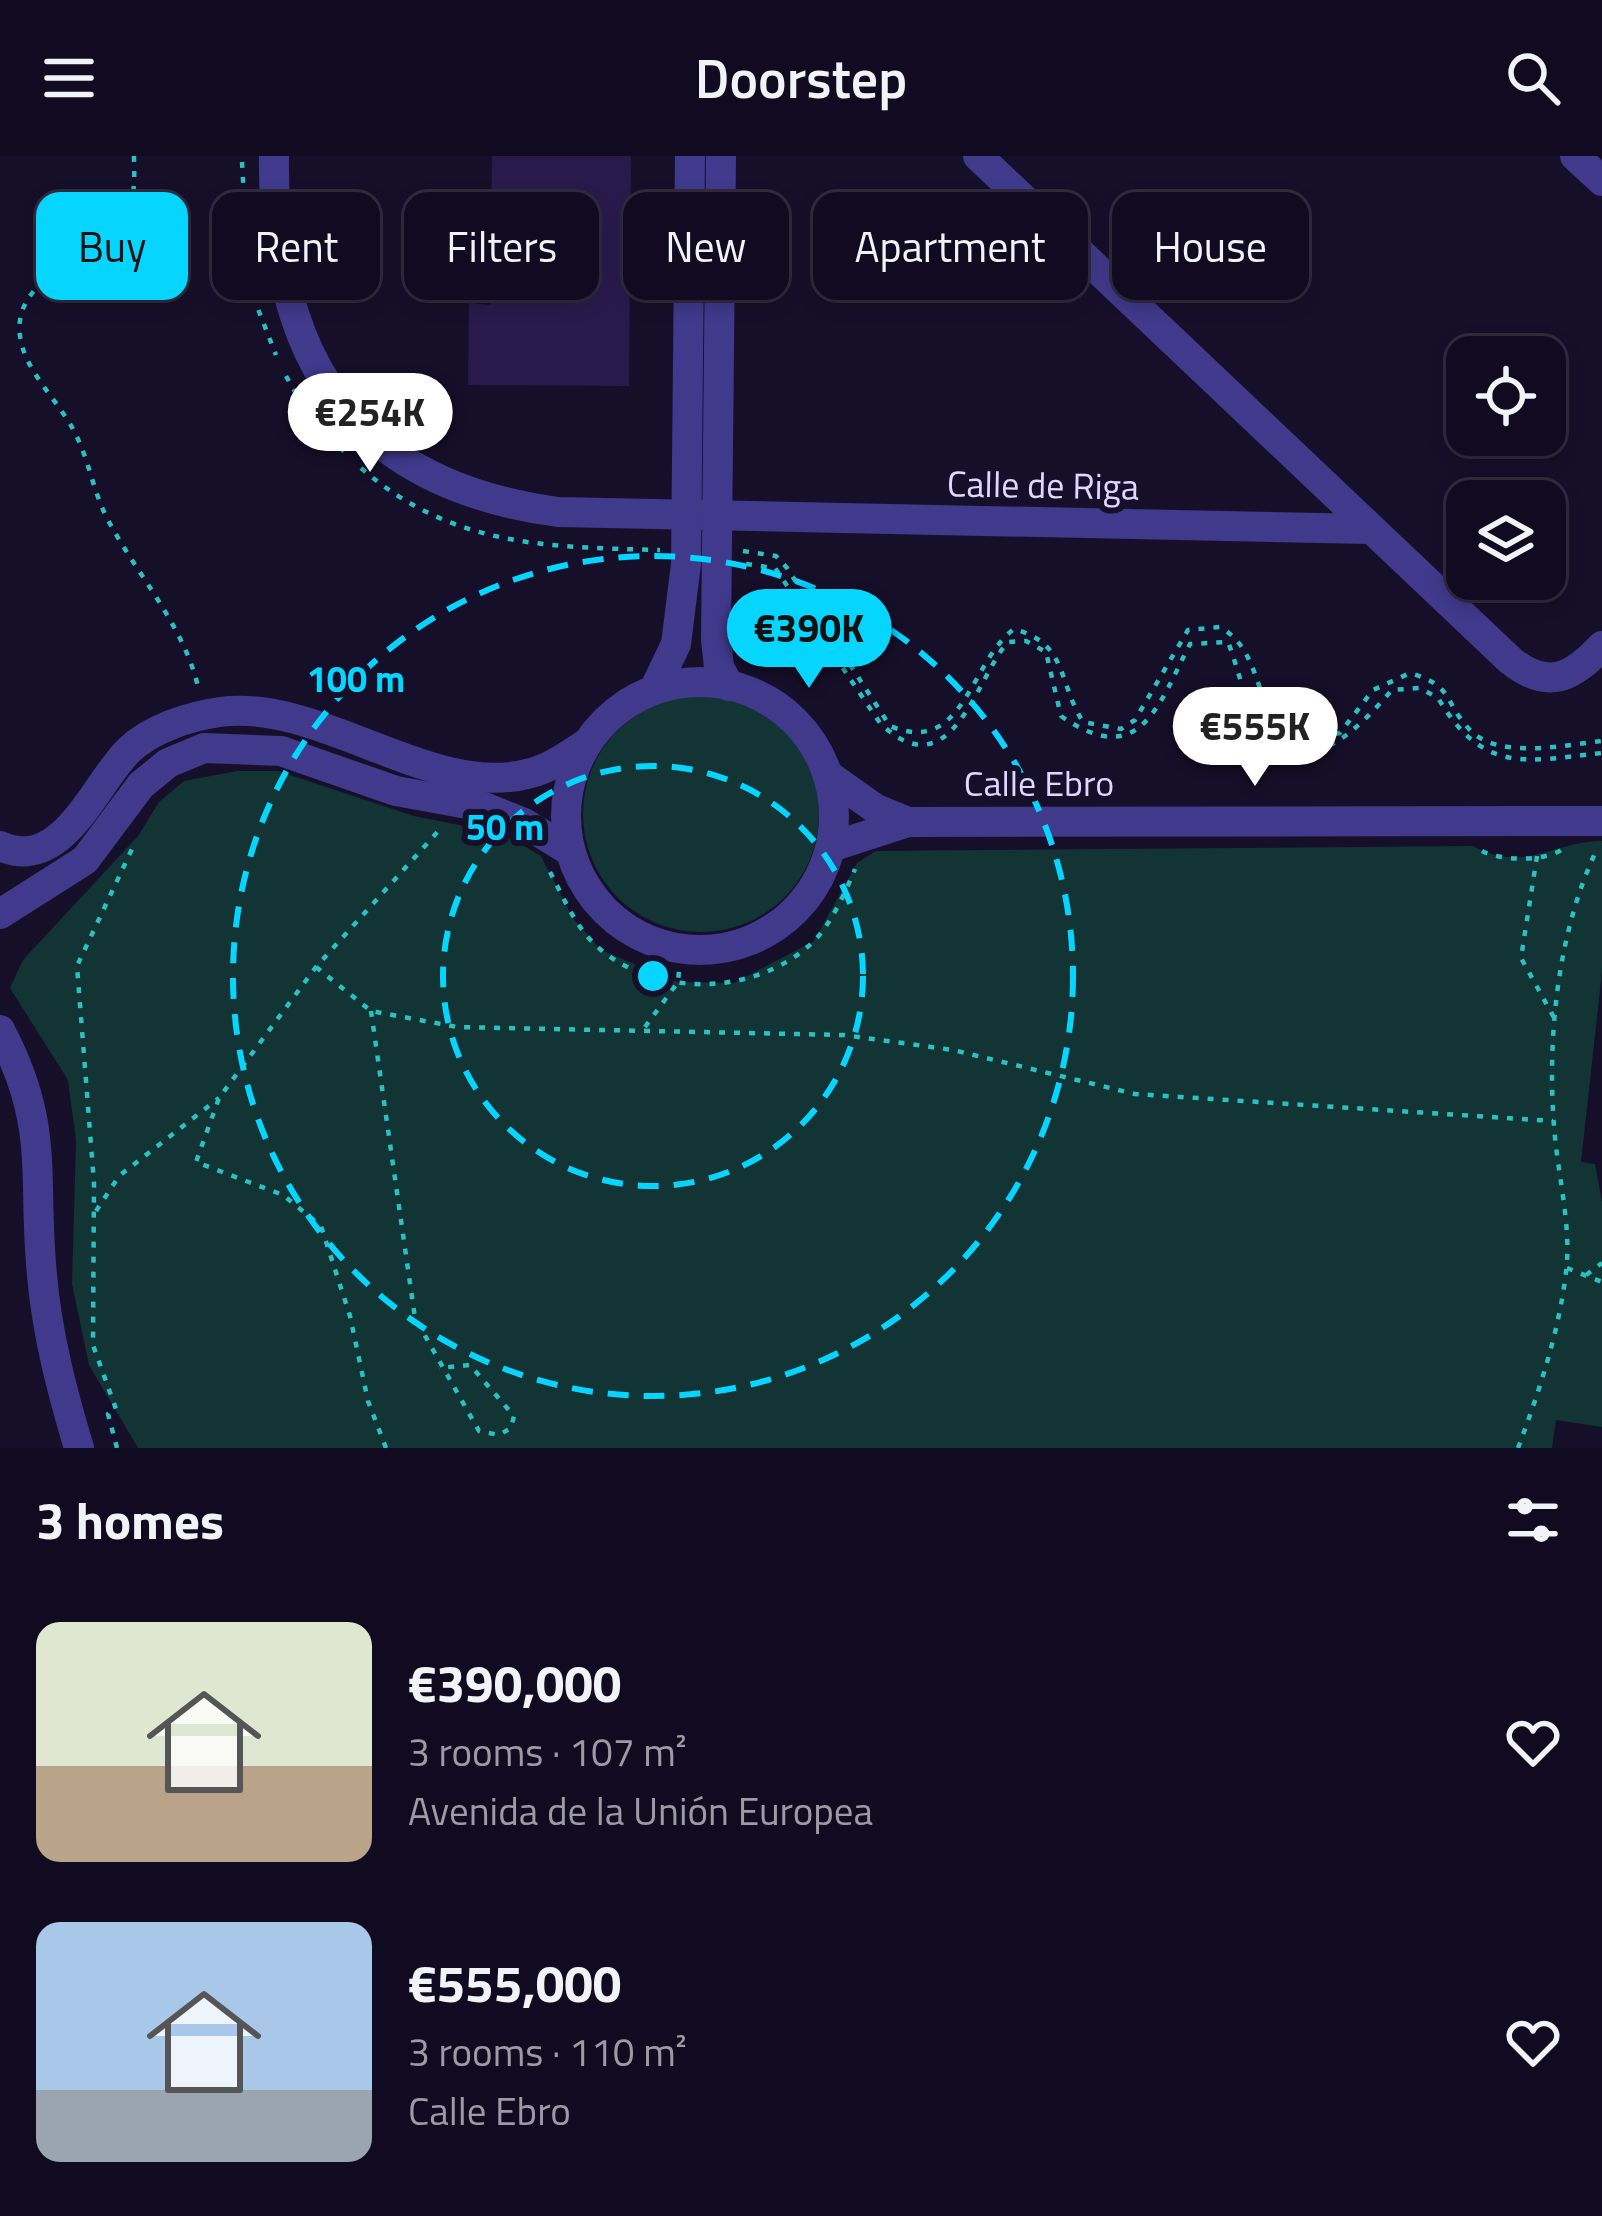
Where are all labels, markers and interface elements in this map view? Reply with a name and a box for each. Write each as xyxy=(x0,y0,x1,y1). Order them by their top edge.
text: Doorstep xyxy=(695,37,907,119)
icon: menu xyxy=(36,45,102,111)
icon: search xyxy=(1500,45,1566,111)
chip: Buy xyxy=(36,192,188,300)
chip: Rent xyxy=(212,192,380,300)
chip: Filters xyxy=(404,192,599,300)
chip: New xyxy=(623,192,789,300)
chip: Apartment xyxy=(813,192,1088,300)
chip: House xyxy=(1112,192,1309,300)
map controls xyxy=(1446,336,1566,600)
button: locate xyxy=(1446,336,1566,456)
pin: €254K xyxy=(286,373,454,475)
text: €254K xyxy=(315,382,425,441)
street label: Calle de Riga xyxy=(946,455,1140,514)
button: layers xyxy=(1446,480,1566,600)
pin: €390K xyxy=(725,589,893,691)
text: €390K xyxy=(754,598,864,657)
text: 100 m xyxy=(307,651,405,706)
pin: €555K xyxy=(1171,687,1339,789)
text: €555K xyxy=(1200,696,1310,755)
street label: Calle Ebro xyxy=(964,755,1114,810)
text: 50 m xyxy=(466,799,544,854)
centre of rings xyxy=(632,955,674,997)
text: 3 homes xyxy=(36,1481,224,1559)
icon: filters xyxy=(1500,1487,1566,1553)
text: €390,000 xyxy=(408,1644,621,1722)
icon: home xyxy=(132,1670,276,1814)
icon: heart xyxy=(1500,1709,1566,1775)
text: 3 rooms · 107 m² xyxy=(408,1722,687,1781)
text: Avenida de la Unión Europea xyxy=(408,1781,873,1840)
text: €555,000 xyxy=(408,1944,621,2022)
icon: home xyxy=(132,1970,276,2114)
icon: heart xyxy=(1500,2009,1566,2075)
text: 3 rooms · 110 m² xyxy=(408,2022,687,2081)
text: Calle Ebro xyxy=(408,2081,571,2140)

